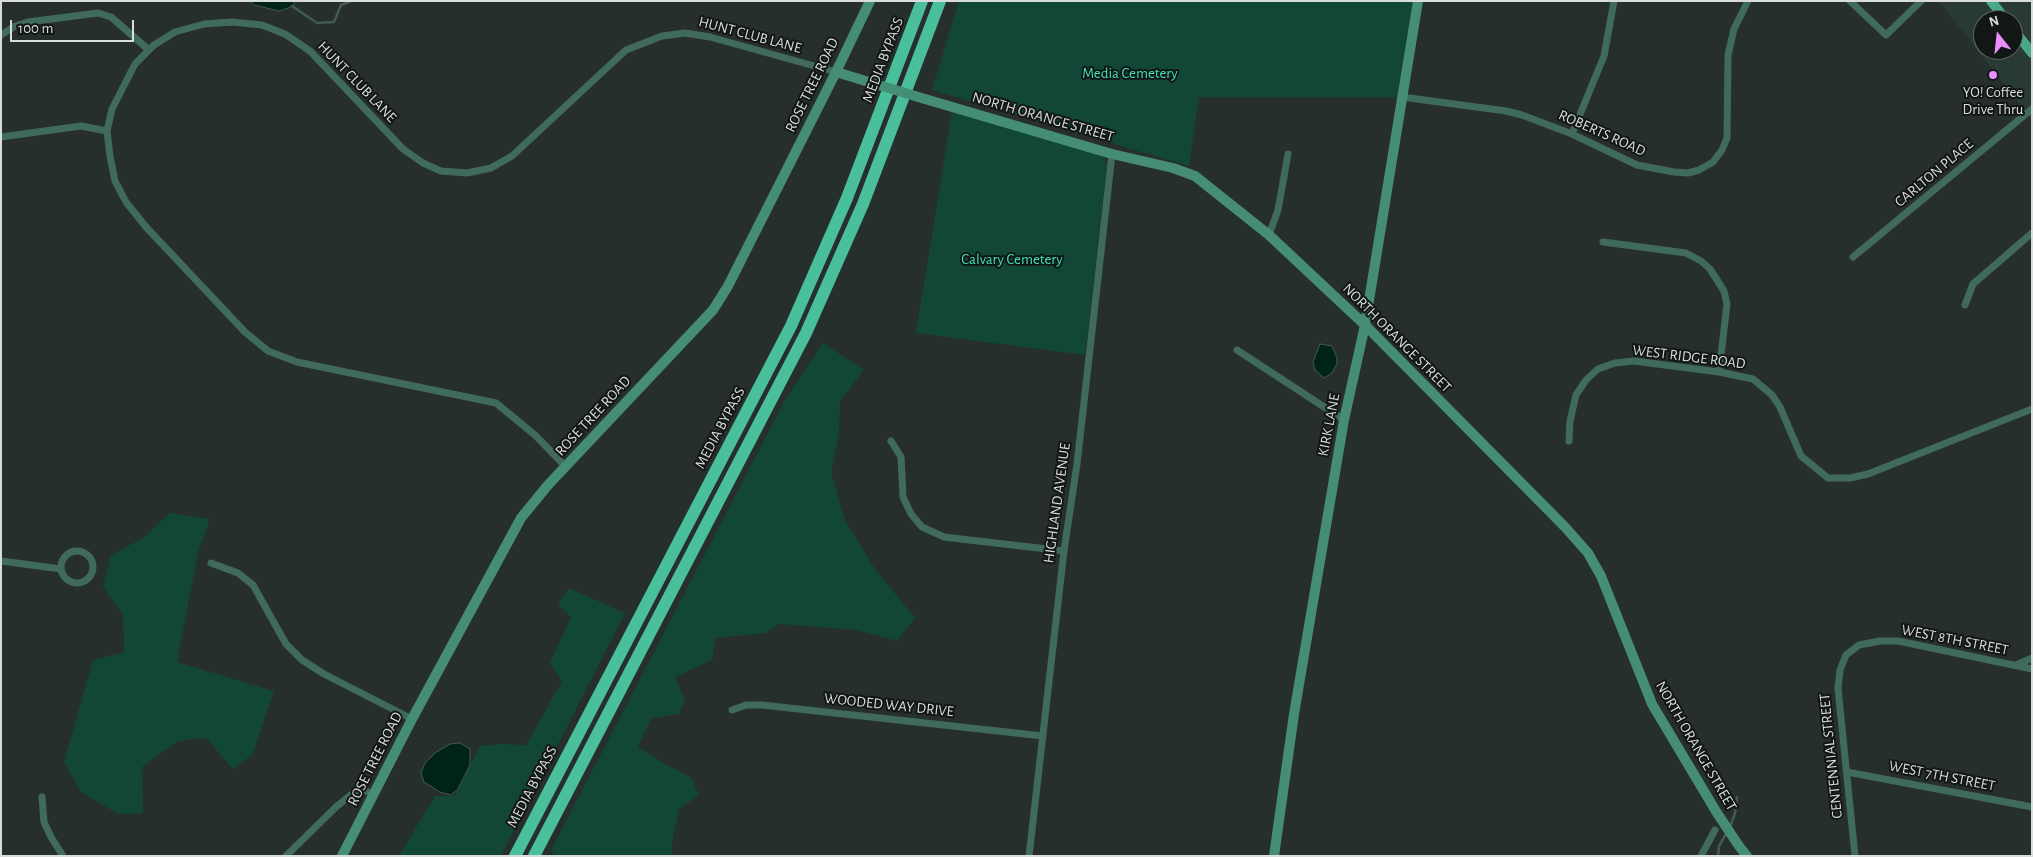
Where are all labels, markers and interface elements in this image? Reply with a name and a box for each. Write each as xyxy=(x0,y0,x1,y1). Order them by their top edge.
scale bar xyxy=(12,10,136,42)
north arrow xyxy=(1973,10,2023,60)
street label: HUNT CLUB LANE xyxy=(697,13,803,57)
text: N xyxy=(1988,13,2001,30)
street label: MEDIA BYPASS xyxy=(859,15,907,105)
text: 100 m xyxy=(18,21,53,36)
street label: ROSE TREE ROAD xyxy=(781,35,843,135)
street label: HUNT CLUB LANE xyxy=(314,38,400,126)
park label: Media Cemetery xyxy=(1082,64,1178,82)
marker: YO! Coffee Drive Thru xyxy=(1987,69,1999,81)
place label: YO! Coffee Drive Thru xyxy=(1962,83,2024,118)
street label: NORTH ORANGE STREET xyxy=(970,88,1116,146)
street label: ROBERTS ROAD xyxy=(1556,106,1648,160)
street label: CARLTON PLACE xyxy=(1891,135,1977,211)
park label: Calvary Cemetery xyxy=(961,250,1063,268)
street label: NORTH ORANGE STREET xyxy=(1339,280,1455,396)
street label: WEST RIDGE ROAD xyxy=(1631,341,1747,373)
street label: ROSE TREE ROAD xyxy=(551,372,635,460)
street label: MEDIA BYPASS xyxy=(691,384,749,472)
street label: KIRK LANE xyxy=(1314,392,1344,458)
street label: HIGHLAND AVENUE xyxy=(1040,442,1074,564)
street label: WEST 8TH STREET xyxy=(1900,621,2010,659)
street label: NORTH ORANGE STREET xyxy=(1651,678,1741,814)
street label: WOODED WAY DRIVE xyxy=(823,689,955,721)
street label: CENTENNIAL STREET xyxy=(1815,692,1847,820)
street label: ROSE TREE ROAD xyxy=(344,709,406,809)
street label: MEDIA BYPASS xyxy=(503,743,561,831)
street label: WEST 7TH STREET xyxy=(1887,757,1997,795)

